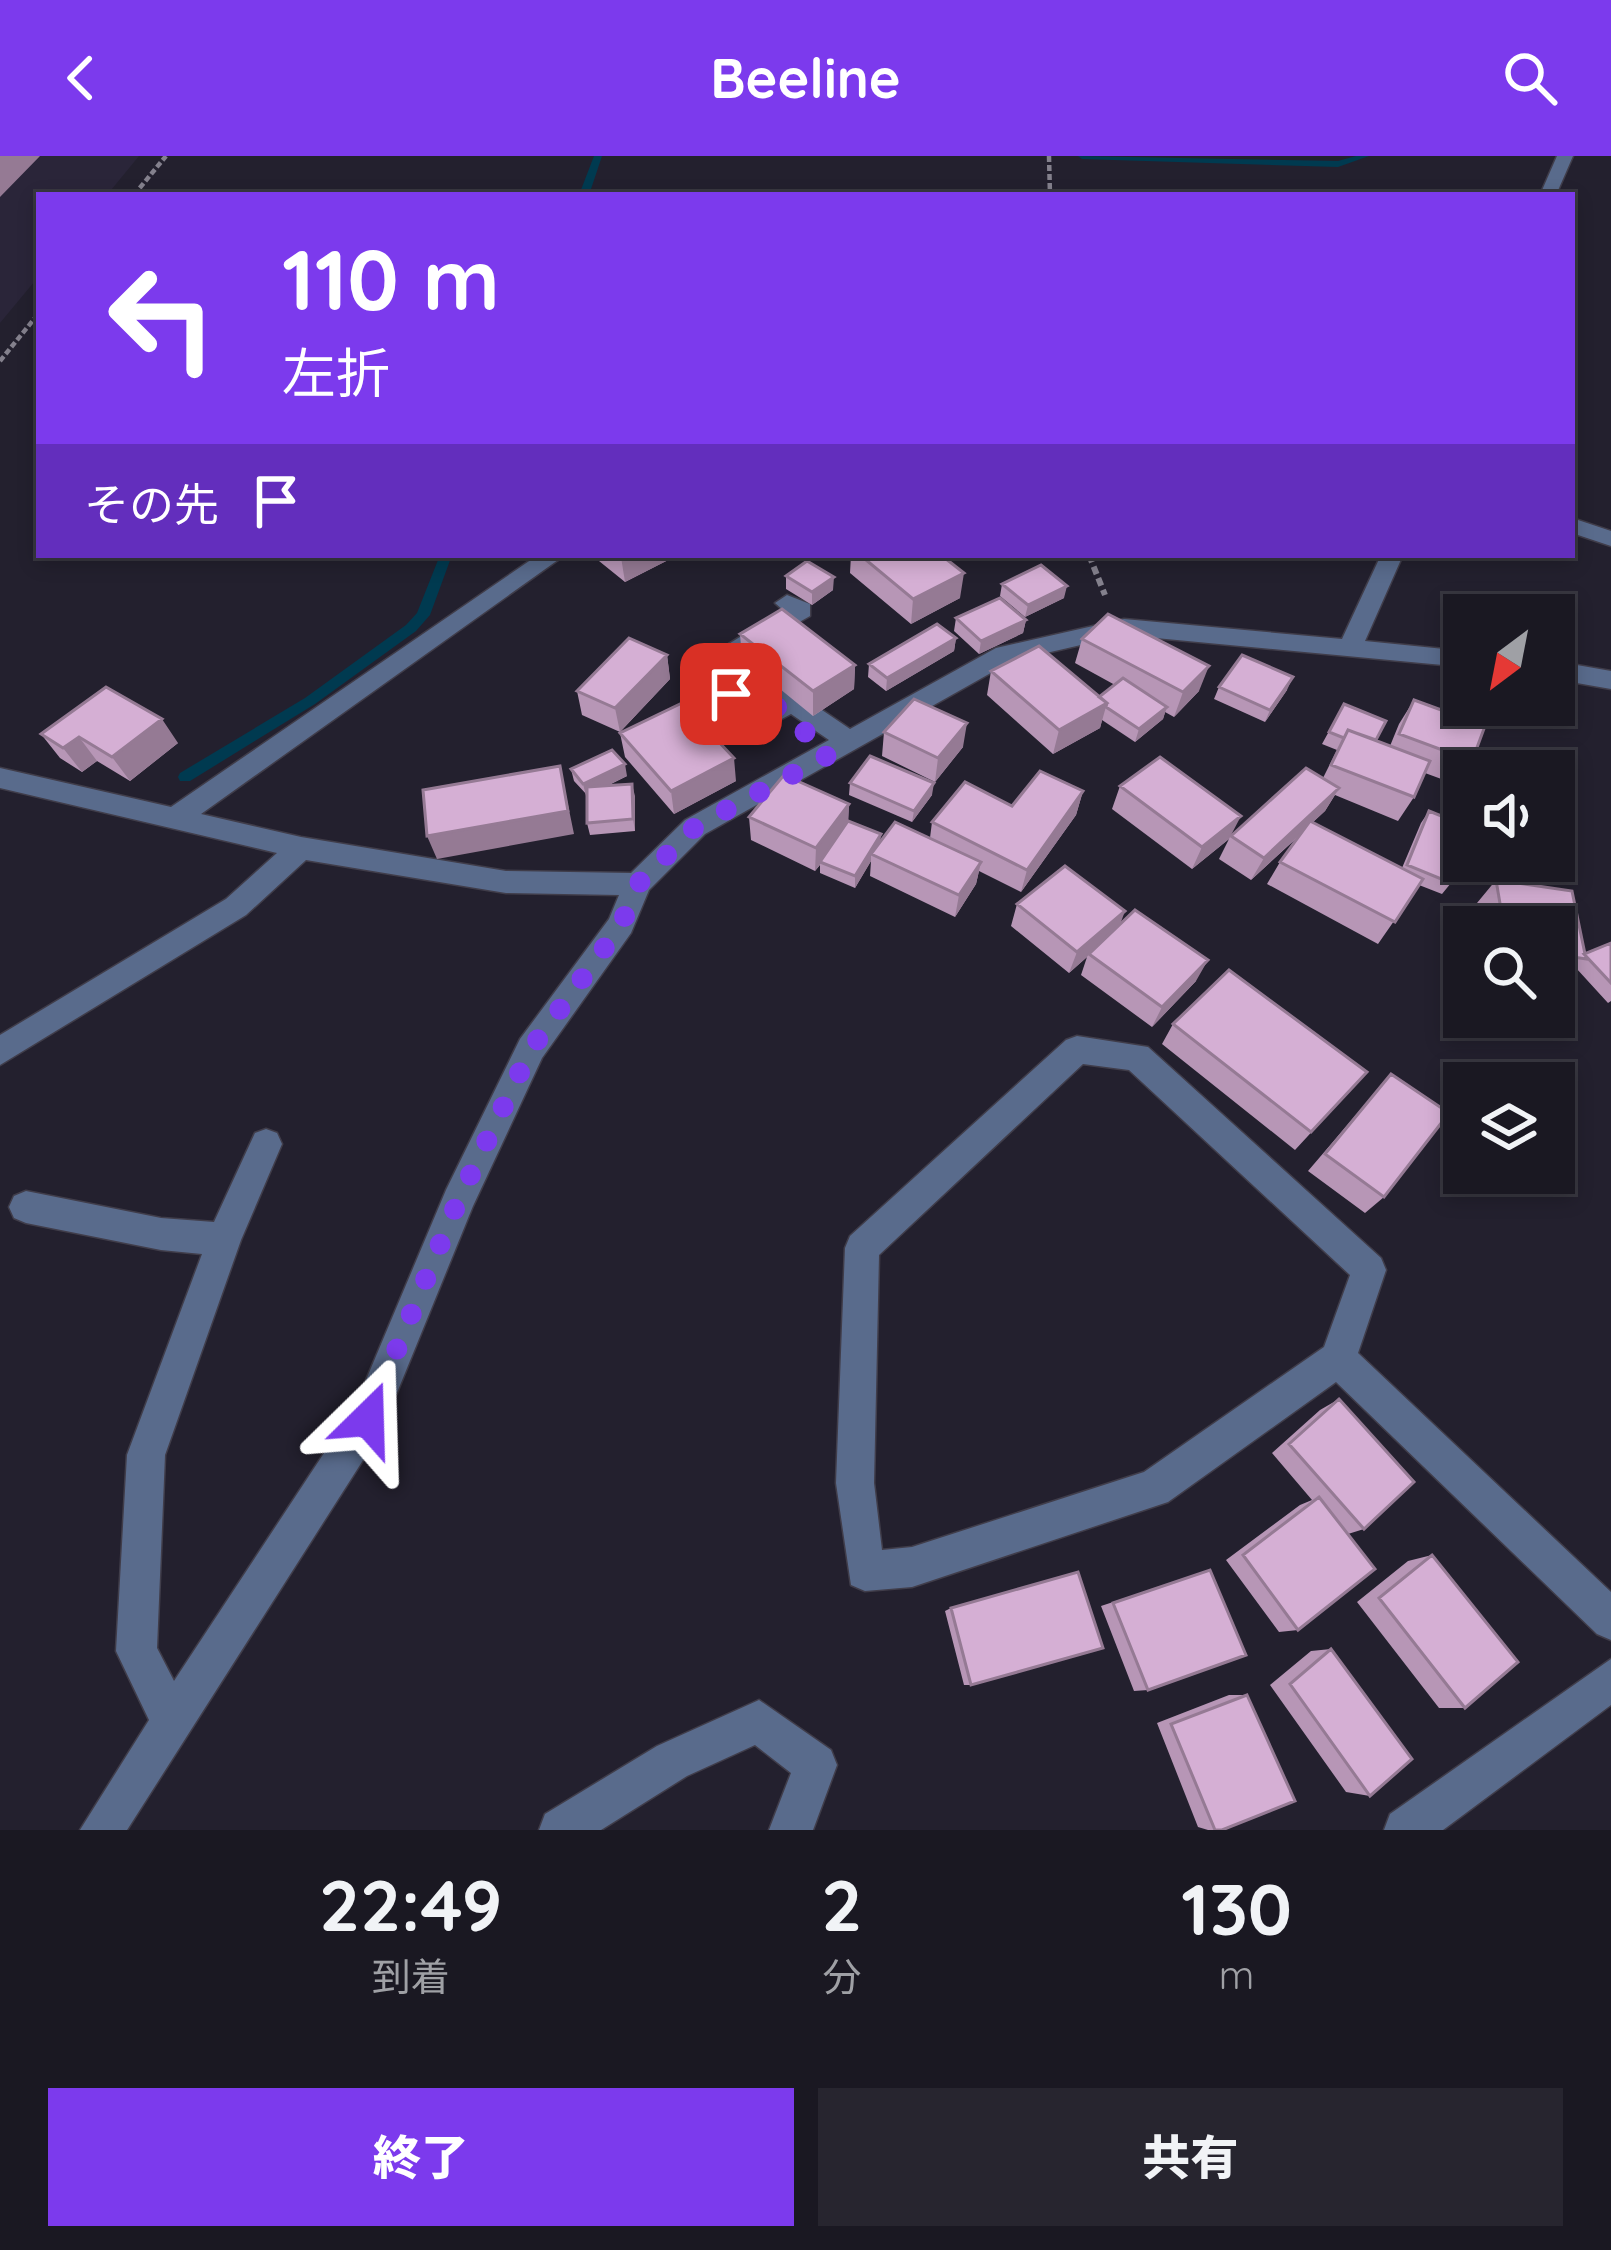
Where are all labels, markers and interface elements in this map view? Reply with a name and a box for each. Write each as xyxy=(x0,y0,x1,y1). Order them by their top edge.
text: Beeline xyxy=(710,44,901,112)
icon: back xyxy=(48,45,114,111)
icon: search xyxy=(1497,45,1563,111)
text: 110 m xyxy=(282,226,500,331)
icon: left xyxy=(84,240,240,396)
text: 左折 xyxy=(282,339,390,407)
icon: arrive xyxy=(243,468,309,534)
text: その先 xyxy=(84,476,219,532)
north arrow xyxy=(1443,594,1575,726)
map controls xyxy=(1443,594,1575,1194)
pin xyxy=(680,643,782,745)
icon: arrive xyxy=(698,661,764,727)
button: sound xyxy=(1443,750,1575,882)
button: search xyxy=(1443,906,1575,1038)
button: layers xyxy=(1443,1062,1575,1194)
position arrow xyxy=(305,1356,431,1482)
text: 22:49 xyxy=(319,1859,502,1949)
text: 2 xyxy=(821,1859,862,1949)
text: 130 xyxy=(1181,1863,1292,1953)
text: m xyxy=(1219,1950,1254,1999)
text: 到着 xyxy=(372,1952,450,2001)
text: 分 xyxy=(822,1952,861,2001)
button: 終了 xyxy=(48,2088,794,2226)
button: 共有 xyxy=(818,2088,1563,2226)

